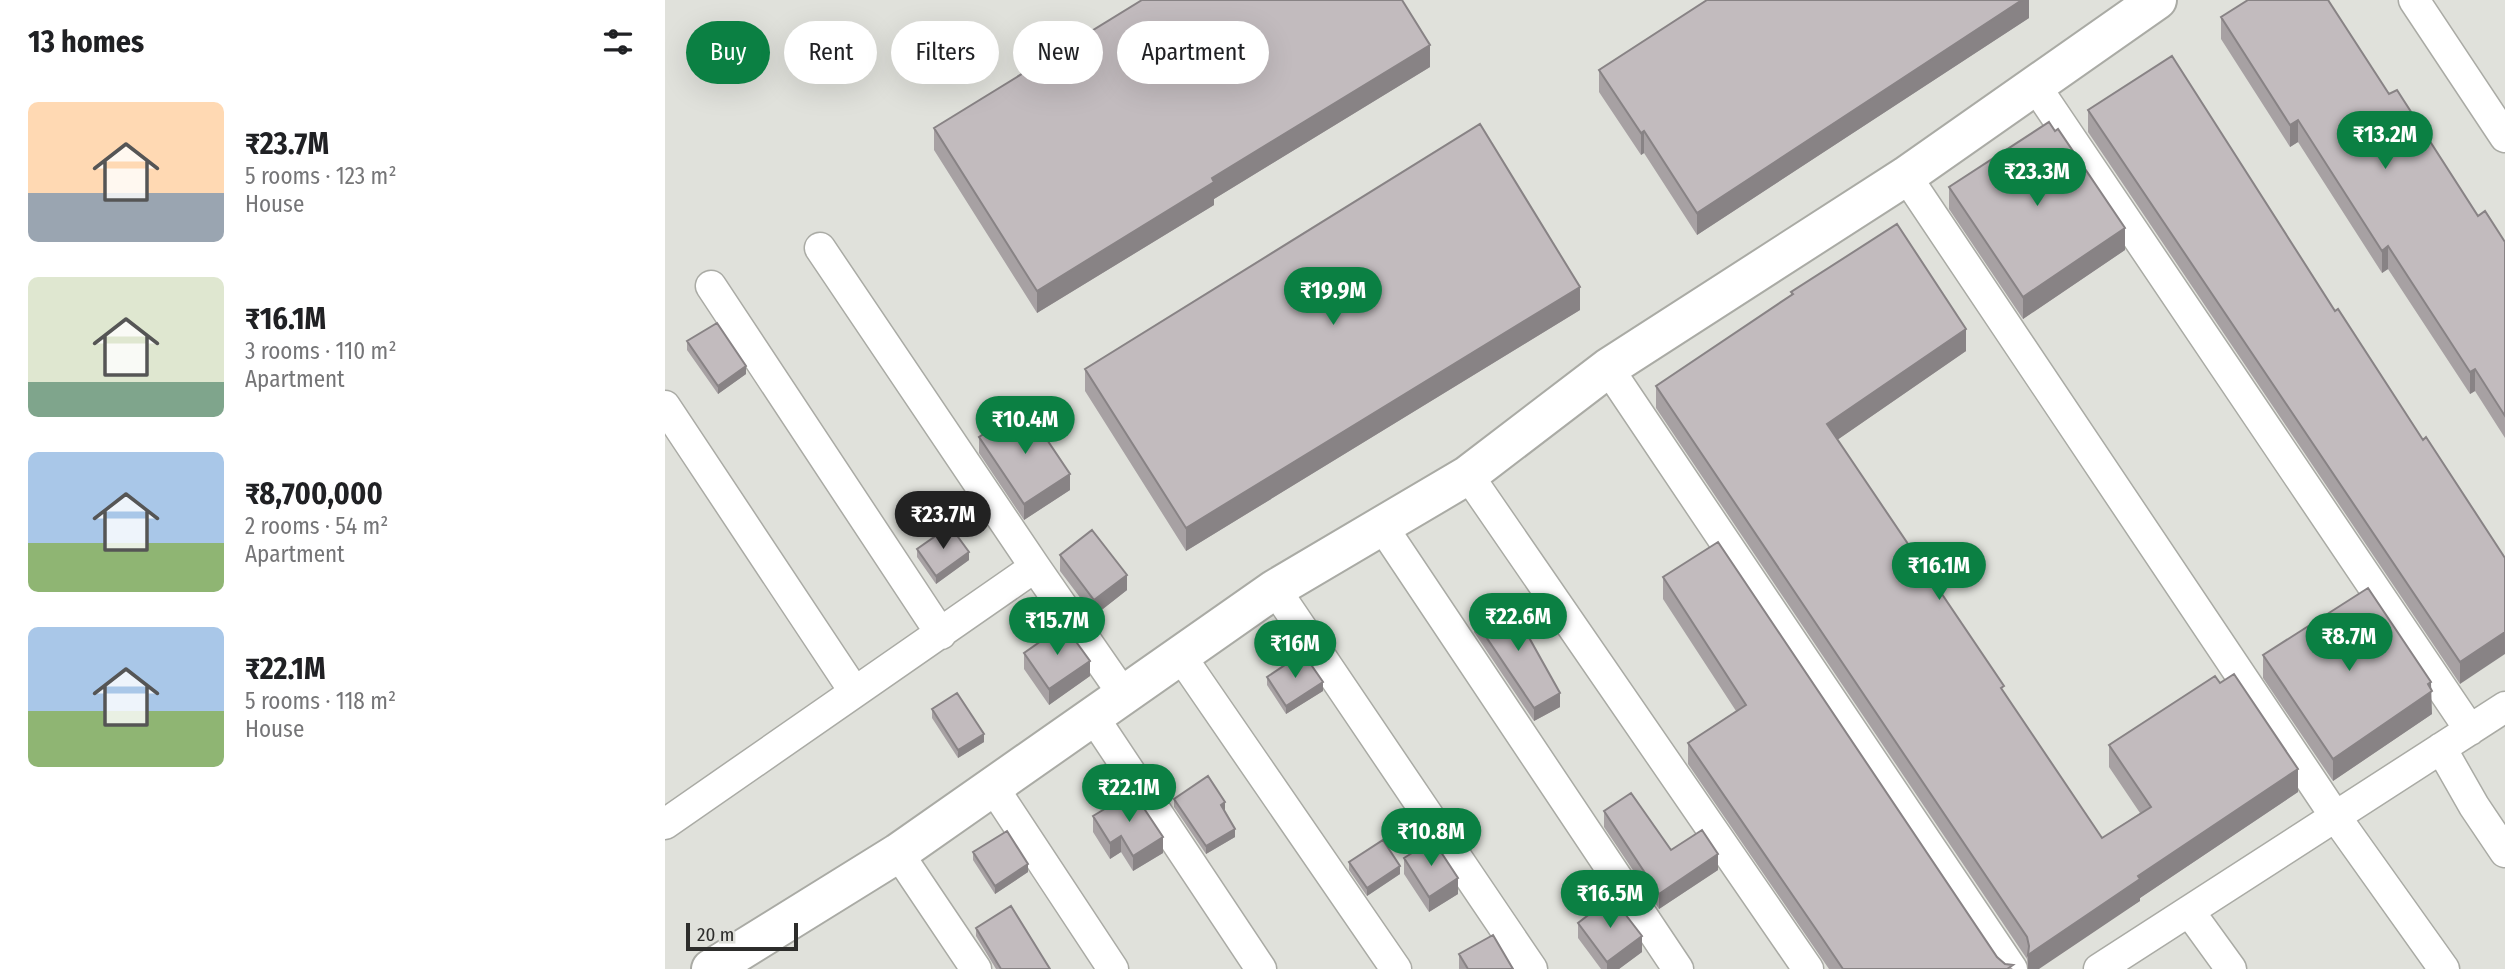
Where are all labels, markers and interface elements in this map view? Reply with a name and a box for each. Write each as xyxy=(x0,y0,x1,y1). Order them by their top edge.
chip: Buy xyxy=(686,21,770,84)
chip: Rent xyxy=(784,21,877,84)
chip: Filters xyxy=(891,21,999,84)
chip: New xyxy=(1013,21,1103,84)
chip: Apartment xyxy=(1117,21,1269,84)
icon: filters xyxy=(599,23,637,61)
text: 13 homes xyxy=(28,24,144,60)
pin: ₹13.2M xyxy=(2328,111,2442,171)
text: ₹13.2M xyxy=(2353,120,2417,148)
text: ₹23.7M xyxy=(245,126,329,162)
icon: home xyxy=(84,130,168,214)
pin: ₹23.3M xyxy=(1980,148,2094,208)
text: ₹23.3M xyxy=(2004,157,2070,185)
text: 5 rooms · 123 m² xyxy=(245,162,396,190)
text: House xyxy=(245,190,304,218)
pin: ₹19.9M xyxy=(1276,268,1390,327)
text: ₹19.9M xyxy=(1300,276,1366,304)
text: ₹16.1M xyxy=(245,301,326,337)
icon: home xyxy=(84,305,168,389)
text: 3 rooms · 110 m² xyxy=(245,337,396,365)
text: Apartment xyxy=(245,365,345,393)
pin: ₹10.4M xyxy=(968,396,1082,456)
text: ₹10.4M xyxy=(992,405,1058,433)
text: ₹8,700,000 xyxy=(245,476,383,512)
icon: home xyxy=(84,480,168,564)
pin: ₹23.7M xyxy=(886,491,1000,551)
text: ₹23.7M xyxy=(911,500,975,528)
text: 2 rooms · 54 m² xyxy=(245,512,388,540)
text: Apartment xyxy=(245,540,345,568)
pin: ₹16.1M xyxy=(1882,542,1996,602)
text: ₹16.1M xyxy=(1908,551,1970,579)
pin: ₹22.6M xyxy=(1461,594,1575,653)
pin: ₹15.7M xyxy=(1000,598,1114,657)
text: ₹22.6M xyxy=(1485,602,1551,630)
text: ₹15.7M xyxy=(1025,606,1089,634)
pin: ₹8.7M xyxy=(2300,614,2398,673)
pin: ₹16M xyxy=(1254,620,1336,680)
text: ₹8.7M xyxy=(2322,622,2376,650)
text: ₹16M xyxy=(1270,629,1320,657)
text: ₹22.1M xyxy=(245,651,326,687)
icon: home xyxy=(84,655,168,739)
text: 5 rooms · 118 m² xyxy=(245,687,396,715)
text: House xyxy=(245,715,304,743)
pin: ₹22.1M xyxy=(1072,764,1186,824)
text: ₹22.1M xyxy=(1098,773,1160,801)
pin: ₹10.8M xyxy=(1374,808,1488,868)
text: ₹10.8M xyxy=(1397,817,1465,845)
pin: ₹16.5M xyxy=(1553,870,1667,930)
text: ₹16.5M xyxy=(1577,879,1643,907)
scale bar xyxy=(686,920,798,952)
text: 20 m xyxy=(697,923,734,946)

